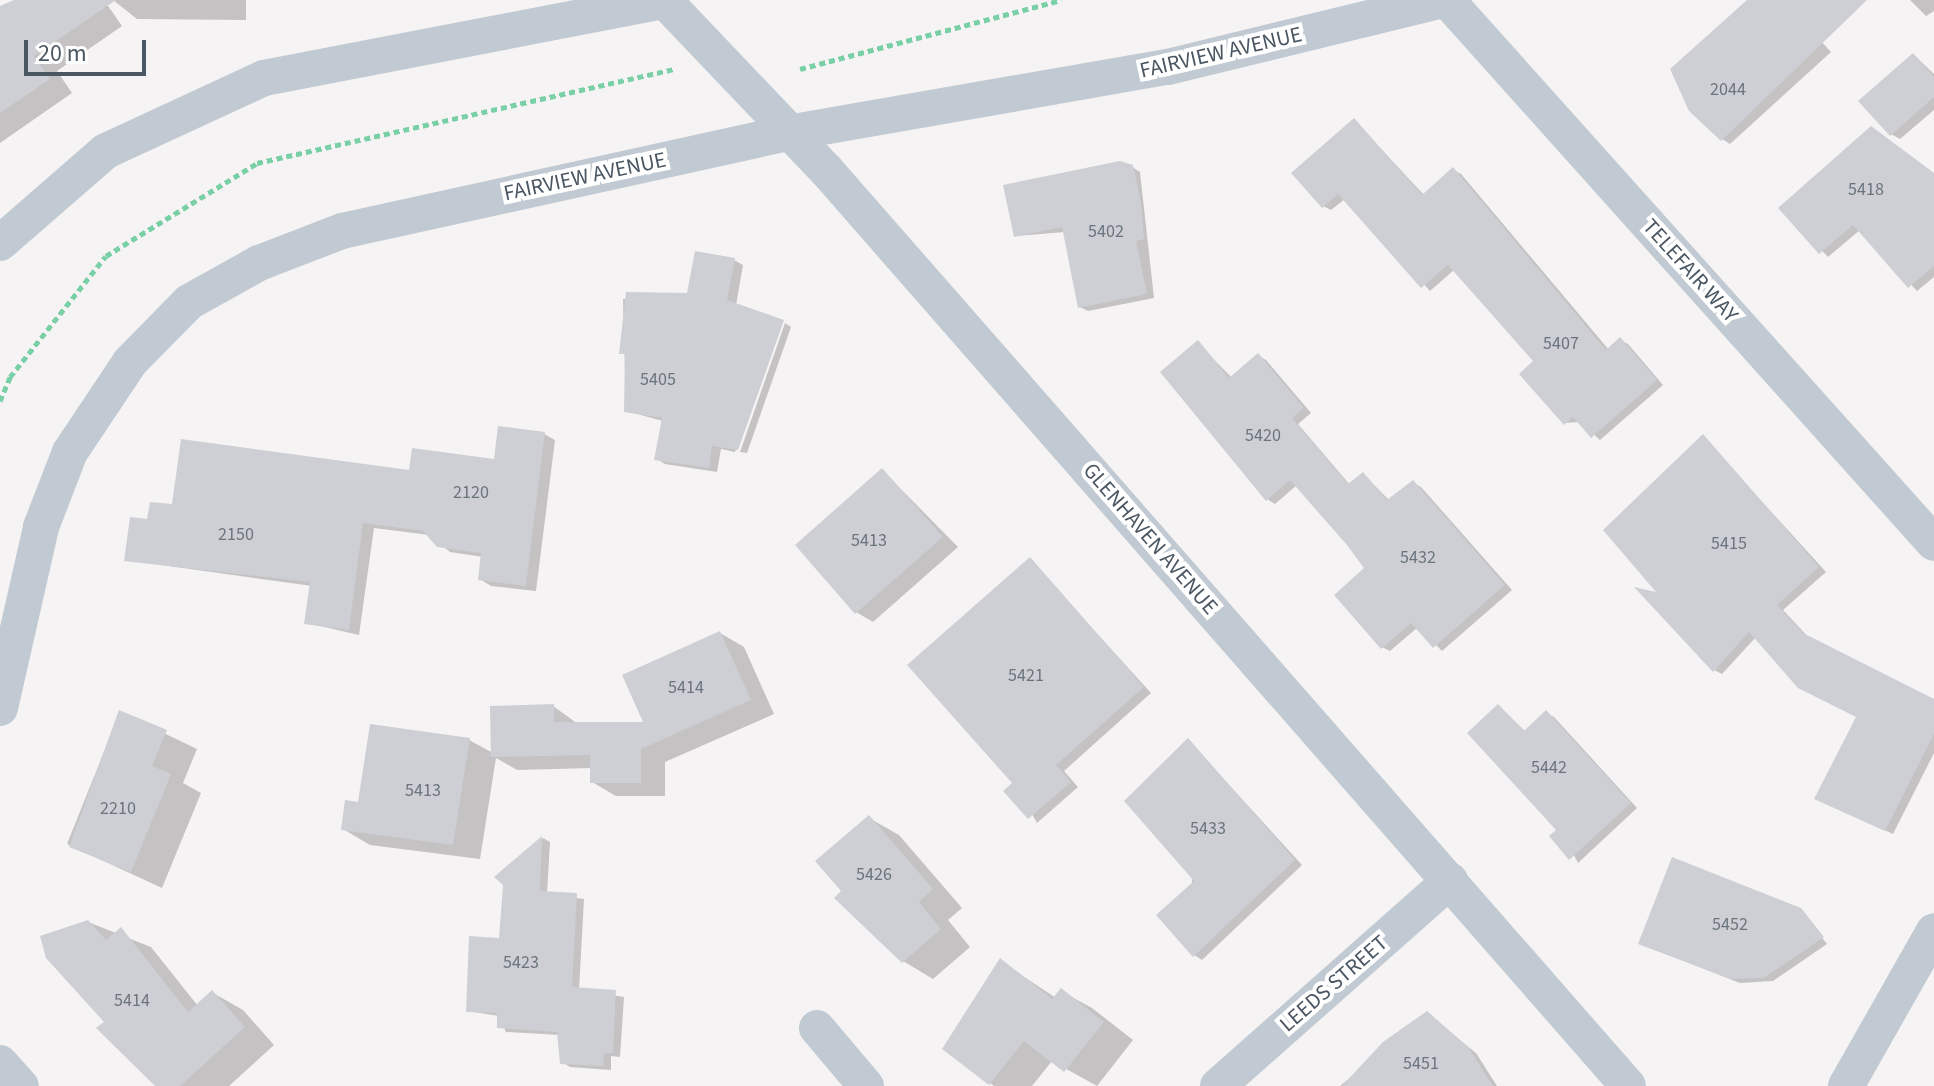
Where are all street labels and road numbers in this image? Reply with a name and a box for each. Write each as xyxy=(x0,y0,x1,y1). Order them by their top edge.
street label: FAIRVIEW AVENUE xyxy=(1137,22,1305,84)
street label: FAIRVIEW AVENUE xyxy=(501,147,669,207)
street label: TELEFAIR WAY xyxy=(1637,214,1743,328)
street label: GLENHAVEN AVENUE xyxy=(1077,458,1223,620)
street label: LEEDS STREET xyxy=(1275,930,1393,1038)

